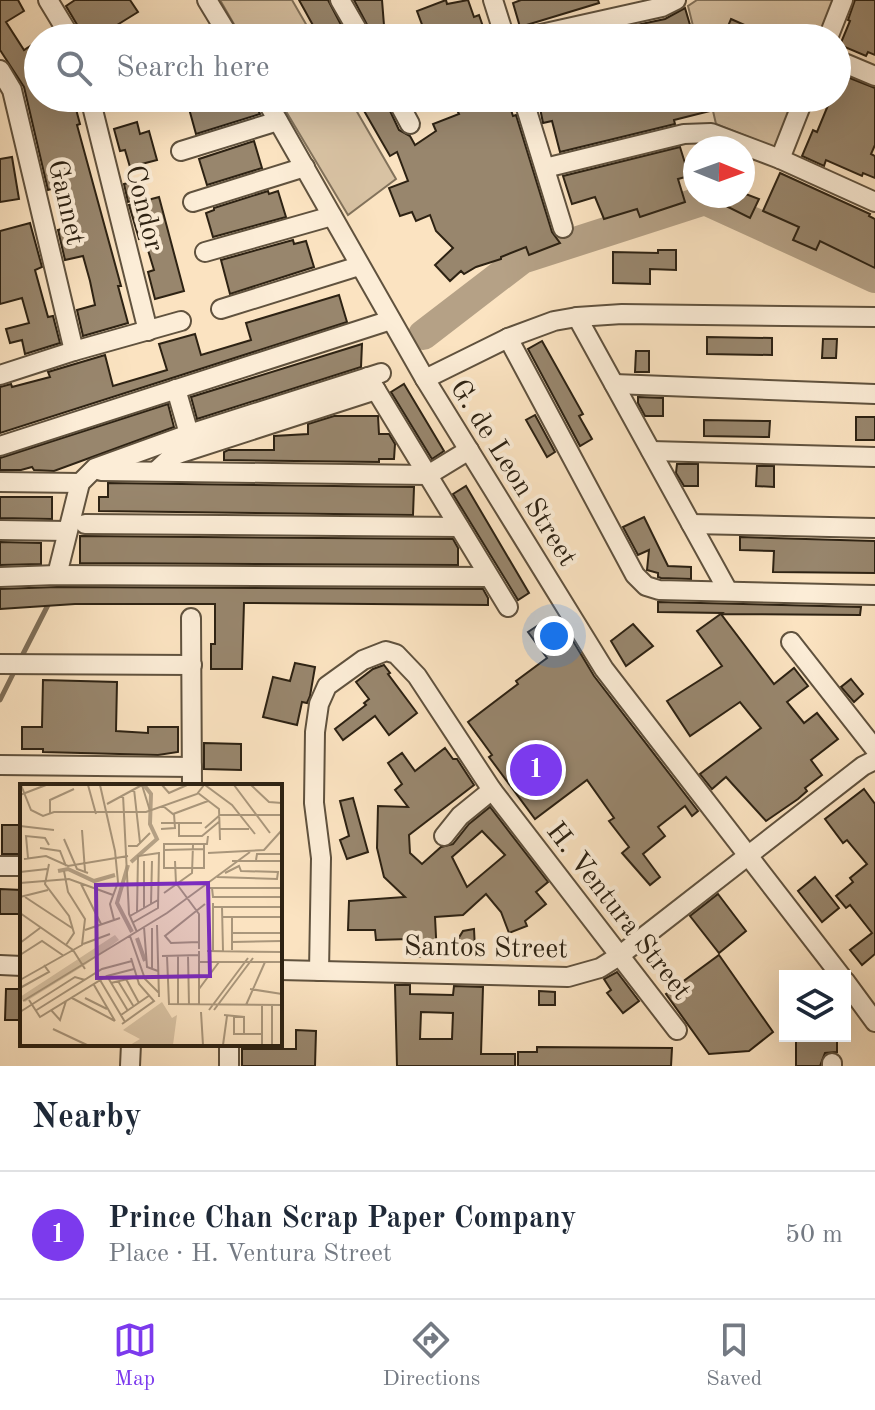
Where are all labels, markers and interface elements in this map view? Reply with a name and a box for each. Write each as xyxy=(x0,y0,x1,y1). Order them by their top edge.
search box xyxy=(24,24,851,112)
icon: search xyxy=(52,46,96,90)
text: Search here xyxy=(116,53,270,83)
north arrow xyxy=(683,136,755,208)
street label: Gannet xyxy=(42,157,88,248)
street label: Condor xyxy=(119,163,167,255)
street label: G. de Leon Street xyxy=(444,375,581,572)
your location xyxy=(534,616,574,656)
pin: 1 xyxy=(510,740,562,800)
inset map xyxy=(20,784,282,1046)
street label: H. Ventura Street xyxy=(540,818,695,1006)
street label: Santos Street xyxy=(404,934,568,964)
map controls xyxy=(779,970,851,1042)
button: layers xyxy=(779,970,851,1042)
text: Nearby xyxy=(32,1101,142,1135)
text: Prince Chan Scrap Paper Company xyxy=(108,1204,577,1234)
text: 1 xyxy=(50,1222,66,1248)
text: 50 m xyxy=(785,1222,843,1248)
text: Place · H. Ventura Street xyxy=(108,1241,392,1267)
tab: Map xyxy=(113,1318,157,1393)
tab: Directions xyxy=(383,1318,480,1393)
tab: Saved xyxy=(706,1318,762,1393)

